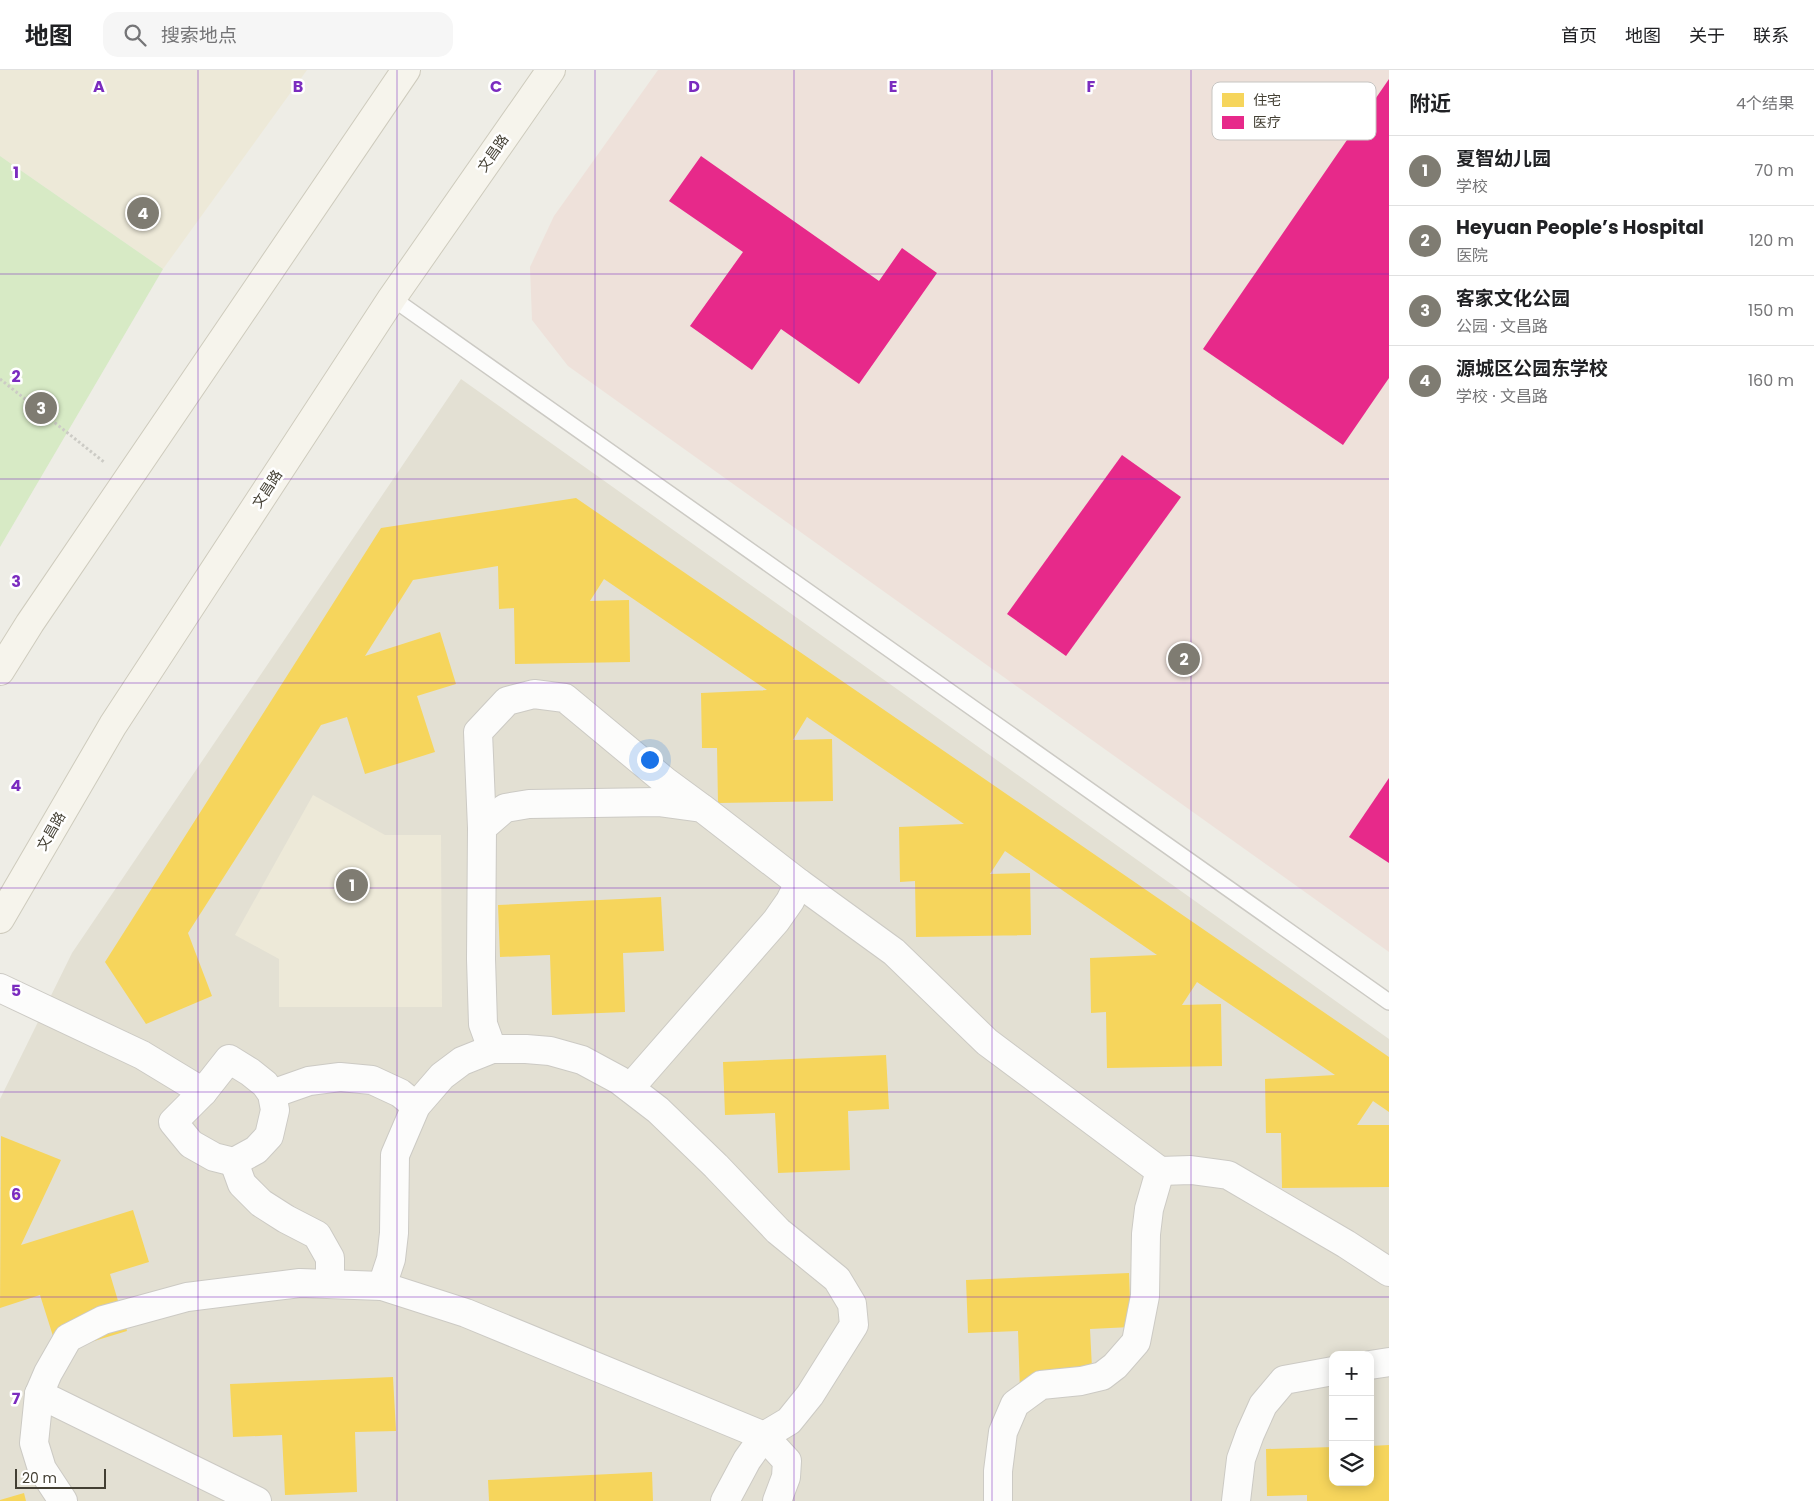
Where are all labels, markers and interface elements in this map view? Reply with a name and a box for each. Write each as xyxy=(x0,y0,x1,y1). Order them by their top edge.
search box xyxy=(103,12,453,57)
text: 地图 xyxy=(25,19,73,52)
icon: search xyxy=(121,21,149,49)
text: 搜索地点 xyxy=(161,22,237,49)
text: 首页 xyxy=(1561,23,1597,48)
text: 地图 xyxy=(1625,23,1661,48)
text: 关于 xyxy=(1689,23,1725,48)
text: 联系 xyxy=(1753,23,1789,48)
text: A xyxy=(93,75,105,98)
text: B xyxy=(293,75,303,98)
text: C xyxy=(490,75,502,98)
text: D xyxy=(688,75,700,98)
text: E xyxy=(889,75,897,98)
text: F xyxy=(1087,75,1096,98)
legend xyxy=(1212,82,1376,140)
text: 附近 xyxy=(1409,89,1451,118)
text: 住宅 xyxy=(1253,90,1281,110)
text: 4个结果 xyxy=(1736,92,1794,115)
text: 医疗 xyxy=(1253,112,1281,132)
street label: 文昌路 xyxy=(473,130,513,176)
text: 夏智幼儿园 xyxy=(1456,145,1551,172)
text: 1 xyxy=(1422,159,1428,182)
text: 70 m xyxy=(1754,159,1794,182)
text: 1 xyxy=(13,161,19,184)
text: 学校 xyxy=(1456,175,1488,198)
pin: 4 xyxy=(127,194,159,232)
text: Heyuan People’s Hospital xyxy=(1456,214,1704,241)
text: 2 xyxy=(1420,229,1430,252)
text: 120 m xyxy=(1749,229,1794,252)
text: 医院 xyxy=(1456,244,1488,267)
text: 客家文化公园 xyxy=(1456,285,1570,312)
text: 3 xyxy=(1420,299,1430,322)
text: 150 m xyxy=(1748,299,1794,322)
text: 公园 · 文昌路 xyxy=(1456,315,1548,338)
text: 源城区公园东学校 xyxy=(1456,355,1608,382)
text: 2 xyxy=(11,365,21,388)
text: 4 xyxy=(1420,369,1430,392)
text: 160 m xyxy=(1748,369,1794,392)
text: 学校 · 文昌路 xyxy=(1456,385,1548,408)
pin: 3 xyxy=(25,389,57,427)
street label: 文昌路 xyxy=(247,466,287,512)
text: 3 xyxy=(11,570,21,593)
pin: 2 xyxy=(1168,640,1200,678)
your location xyxy=(637,747,663,773)
text: 4 xyxy=(11,774,22,797)
street label: 文昌路 xyxy=(32,808,70,854)
pin: 1 xyxy=(336,866,368,904)
text: 5 xyxy=(11,979,21,1002)
text: 6 xyxy=(11,1183,21,1206)
map controls xyxy=(1329,1351,1374,1486)
button: + xyxy=(1329,1351,1374,1396)
text: 7 xyxy=(12,1387,21,1410)
button: − xyxy=(1329,1396,1374,1441)
button: layers xyxy=(1329,1441,1374,1486)
scale bar xyxy=(15,1466,106,1489)
text: 20 m xyxy=(22,1468,57,1488)

